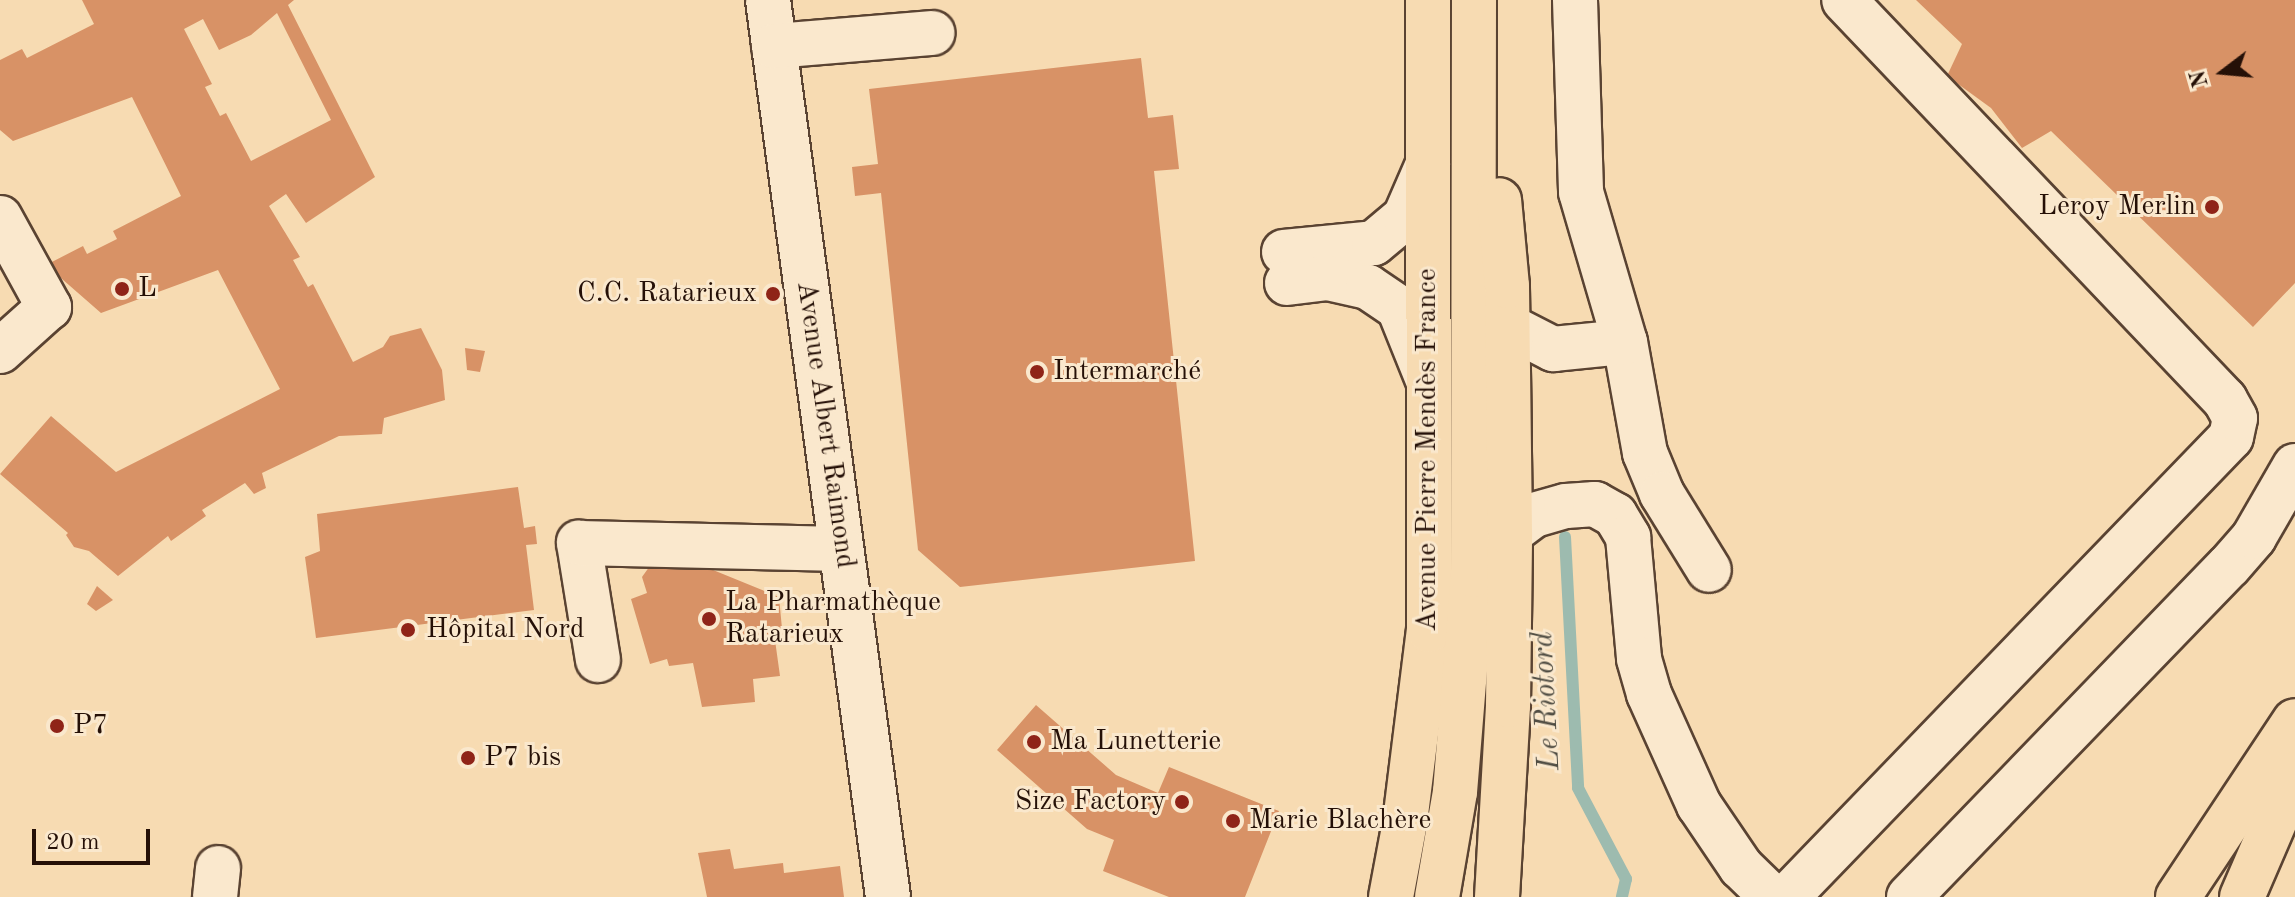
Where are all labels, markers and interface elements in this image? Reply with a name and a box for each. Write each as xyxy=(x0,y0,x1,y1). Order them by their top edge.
north arrow xyxy=(2183,32,2263,112)
text: N xyxy=(2187,68,2213,90)
place label: Leroy Merlin xyxy=(2038,190,2196,224)
marker: Leroy Merlin xyxy=(2203,198,2221,216)
street label: Avenue Pierre Mendès France xyxy=(1411,268,1445,632)
place label: L xyxy=(138,272,157,306)
place label: C.C. Ratarieux xyxy=(577,277,757,311)
street label: Avenue Albert Raimond xyxy=(788,279,862,571)
marker: L xyxy=(113,280,131,298)
marker: C.C. Ratarieux xyxy=(764,285,782,303)
place label: Intermarché xyxy=(1053,355,1201,389)
marker: Intermarché xyxy=(1028,363,1046,381)
place label: La Pharmathèque Ratarieux xyxy=(725,586,941,652)
marker: La Pharmathèque Ratarieux xyxy=(700,610,718,628)
place label: Hôpital Nord xyxy=(426,613,585,647)
marker: Hôpital Nord xyxy=(397,619,419,641)
water label: Le Riotord xyxy=(1525,631,1569,771)
place label: P7 xyxy=(73,709,108,743)
marker: P7 xyxy=(48,717,66,735)
place label: Ma Lunetterie xyxy=(1050,725,1221,759)
marker: Ma Lunetterie xyxy=(1025,733,1043,751)
place label: P7 bis xyxy=(484,741,561,775)
marker: P7 bis xyxy=(459,749,477,767)
place label: Size Factory xyxy=(1015,785,1166,819)
marker: Size Factory xyxy=(1173,793,1191,811)
place label: Marie Blachère xyxy=(1249,804,1431,838)
marker: Marie Blachère xyxy=(1224,812,1242,830)
scale bar xyxy=(36,813,154,863)
text: 20 m xyxy=(46,831,100,855)

